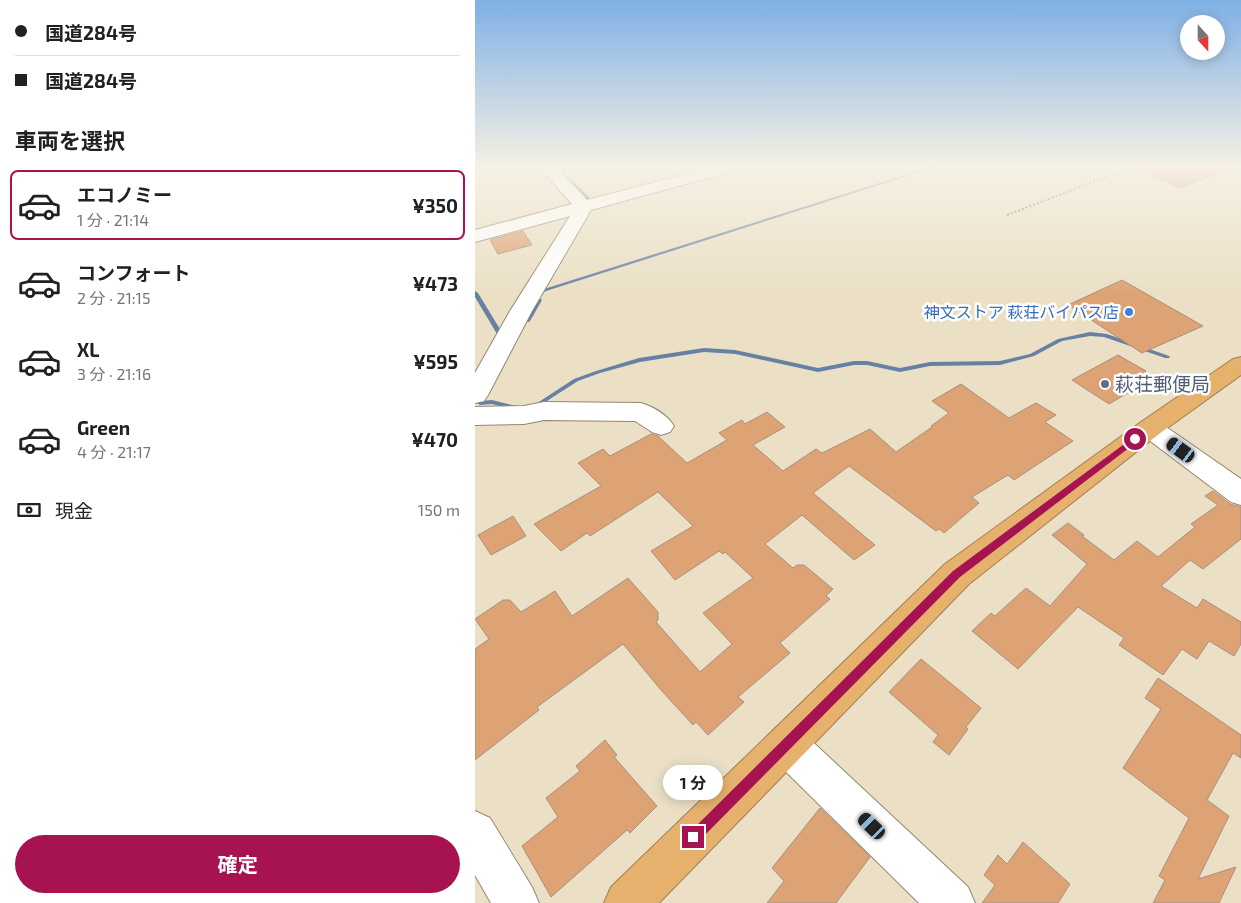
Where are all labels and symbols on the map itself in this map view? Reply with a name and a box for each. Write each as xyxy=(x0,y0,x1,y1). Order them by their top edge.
north arrow xyxy=(1180,15,1225,60)
place label: 神文ストア 萩荘バイパス店 xyxy=(924,302,1119,321)
marker: 神文ストア 萩荘バイパス店 xyxy=(1123,306,1135,318)
place label: 萩荘郵便局 xyxy=(1115,372,1210,395)
marker: 萩荘郵便局 xyxy=(1099,378,1111,390)
route start xyxy=(1124,428,1146,450)
car xyxy=(1164,435,1197,465)
callout: 1 分 xyxy=(663,764,723,800)
car xyxy=(856,810,888,842)
route end xyxy=(682,826,704,848)

